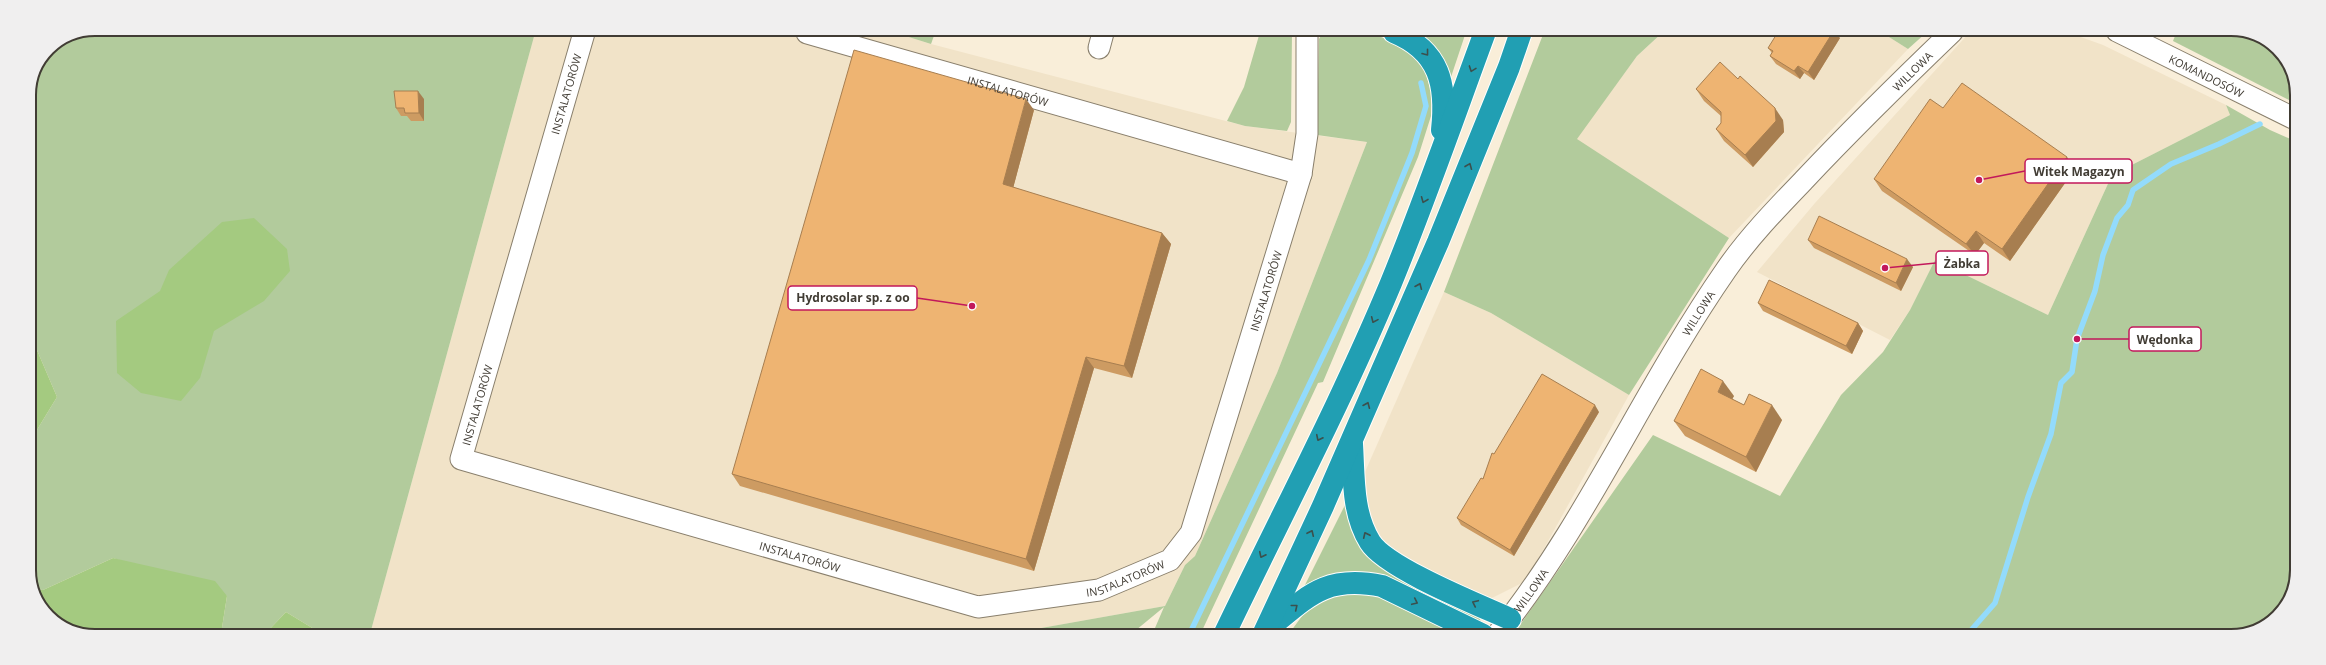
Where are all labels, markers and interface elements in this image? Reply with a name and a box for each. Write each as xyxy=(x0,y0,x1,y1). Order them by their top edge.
street label: WILLOWA xyxy=(1889,48,1935,94)
one-way arrow xyxy=(1422,49,1429,56)
street label: KOMANDOSÓW xyxy=(2167,50,2247,100)
street label: INSTALATORÓW xyxy=(547,52,585,136)
one-way arrow xyxy=(1468,65,1476,72)
street label: INSTALATORÓW xyxy=(966,72,1050,109)
callout: Witek Magazyn xyxy=(2025,159,2132,183)
one-way arrow xyxy=(1464,162,1472,169)
text: Witek Magazyn xyxy=(2033,163,2125,180)
one-way arrow xyxy=(1420,197,1428,204)
street label: INSTALATORÓW xyxy=(1246,249,1285,333)
callout: Żabka xyxy=(1936,251,1988,275)
text: Żabka xyxy=(1944,255,1980,272)
one-way arrow xyxy=(1414,283,1422,290)
callout: Hydrosolar sp. z oo xyxy=(788,286,917,310)
street label: WILLOWA xyxy=(1678,287,1718,338)
text: Hydrosolar sp. z oo xyxy=(796,289,910,306)
one-way arrow xyxy=(1371,316,1379,324)
callout: Wędonka xyxy=(2129,327,2201,351)
text: Wędonka xyxy=(2137,331,2193,348)
street label: INSTALATORÓW xyxy=(458,363,496,447)
one-way arrow xyxy=(1362,402,1370,410)
one-way arrow xyxy=(1316,434,1324,441)
one-way arrow xyxy=(1306,529,1314,537)
one-way arrow xyxy=(1363,532,1371,539)
street label: INSTALATORÓW xyxy=(758,537,842,575)
one-way arrow xyxy=(1260,551,1267,558)
street label: INSTALATORÓW xyxy=(1085,556,1167,599)
street label: WILLOWA xyxy=(1510,565,1551,615)
one-way arrow xyxy=(1410,597,1418,605)
one-way arrow xyxy=(1471,600,1479,608)
one-way arrow xyxy=(1291,604,1298,611)

